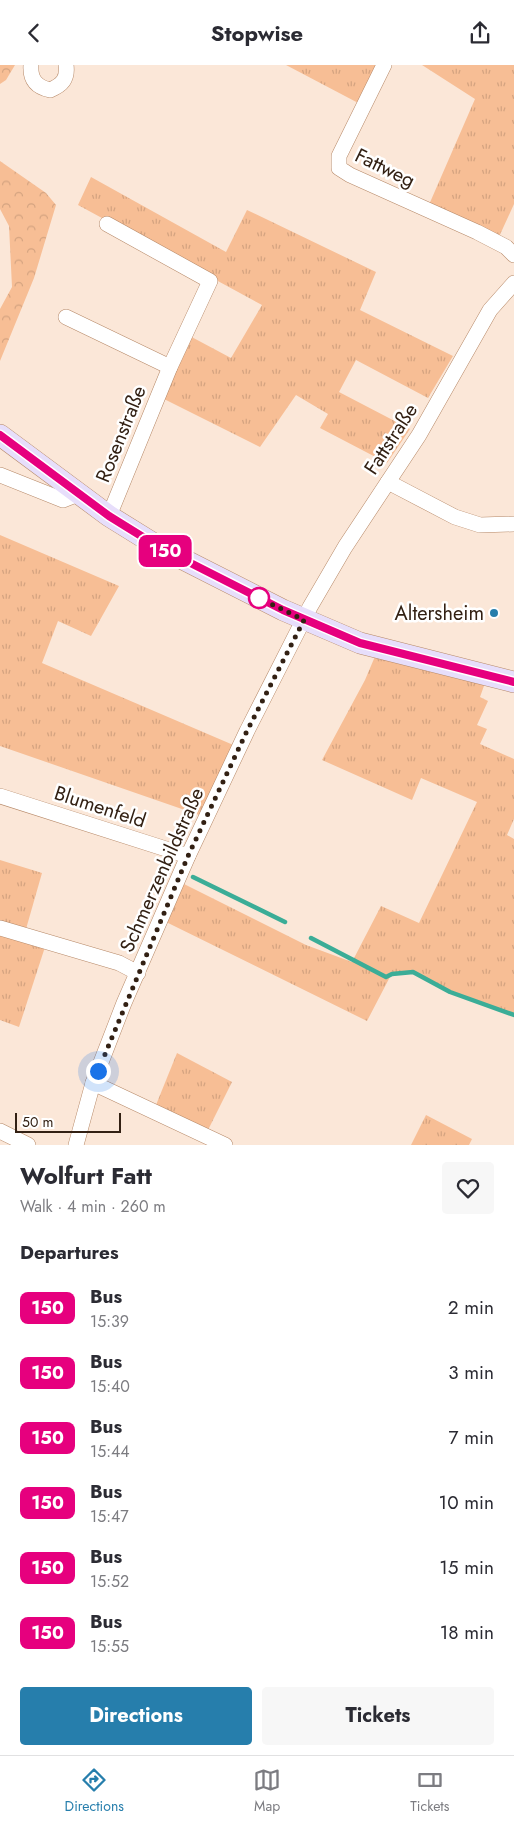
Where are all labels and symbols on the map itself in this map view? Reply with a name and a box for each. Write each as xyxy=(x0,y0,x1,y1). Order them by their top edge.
street label: Fattweg xyxy=(350,141,420,195)
street label: Rosenstraße xyxy=(88,381,154,487)
street label: Fattstraße xyxy=(357,398,425,480)
line badge: 150 xyxy=(136,535,194,567)
unlabelled marker xyxy=(248,587,270,609)
place label: Altersheim xyxy=(395,599,484,628)
marker: Altersheim xyxy=(488,607,500,619)
street label: Blumenfeld xyxy=(50,779,150,835)
street label: Schmerzenbildstraße xyxy=(113,783,211,957)
your location xyxy=(86,1059,111,1084)
scale bar xyxy=(15,1110,121,1133)

